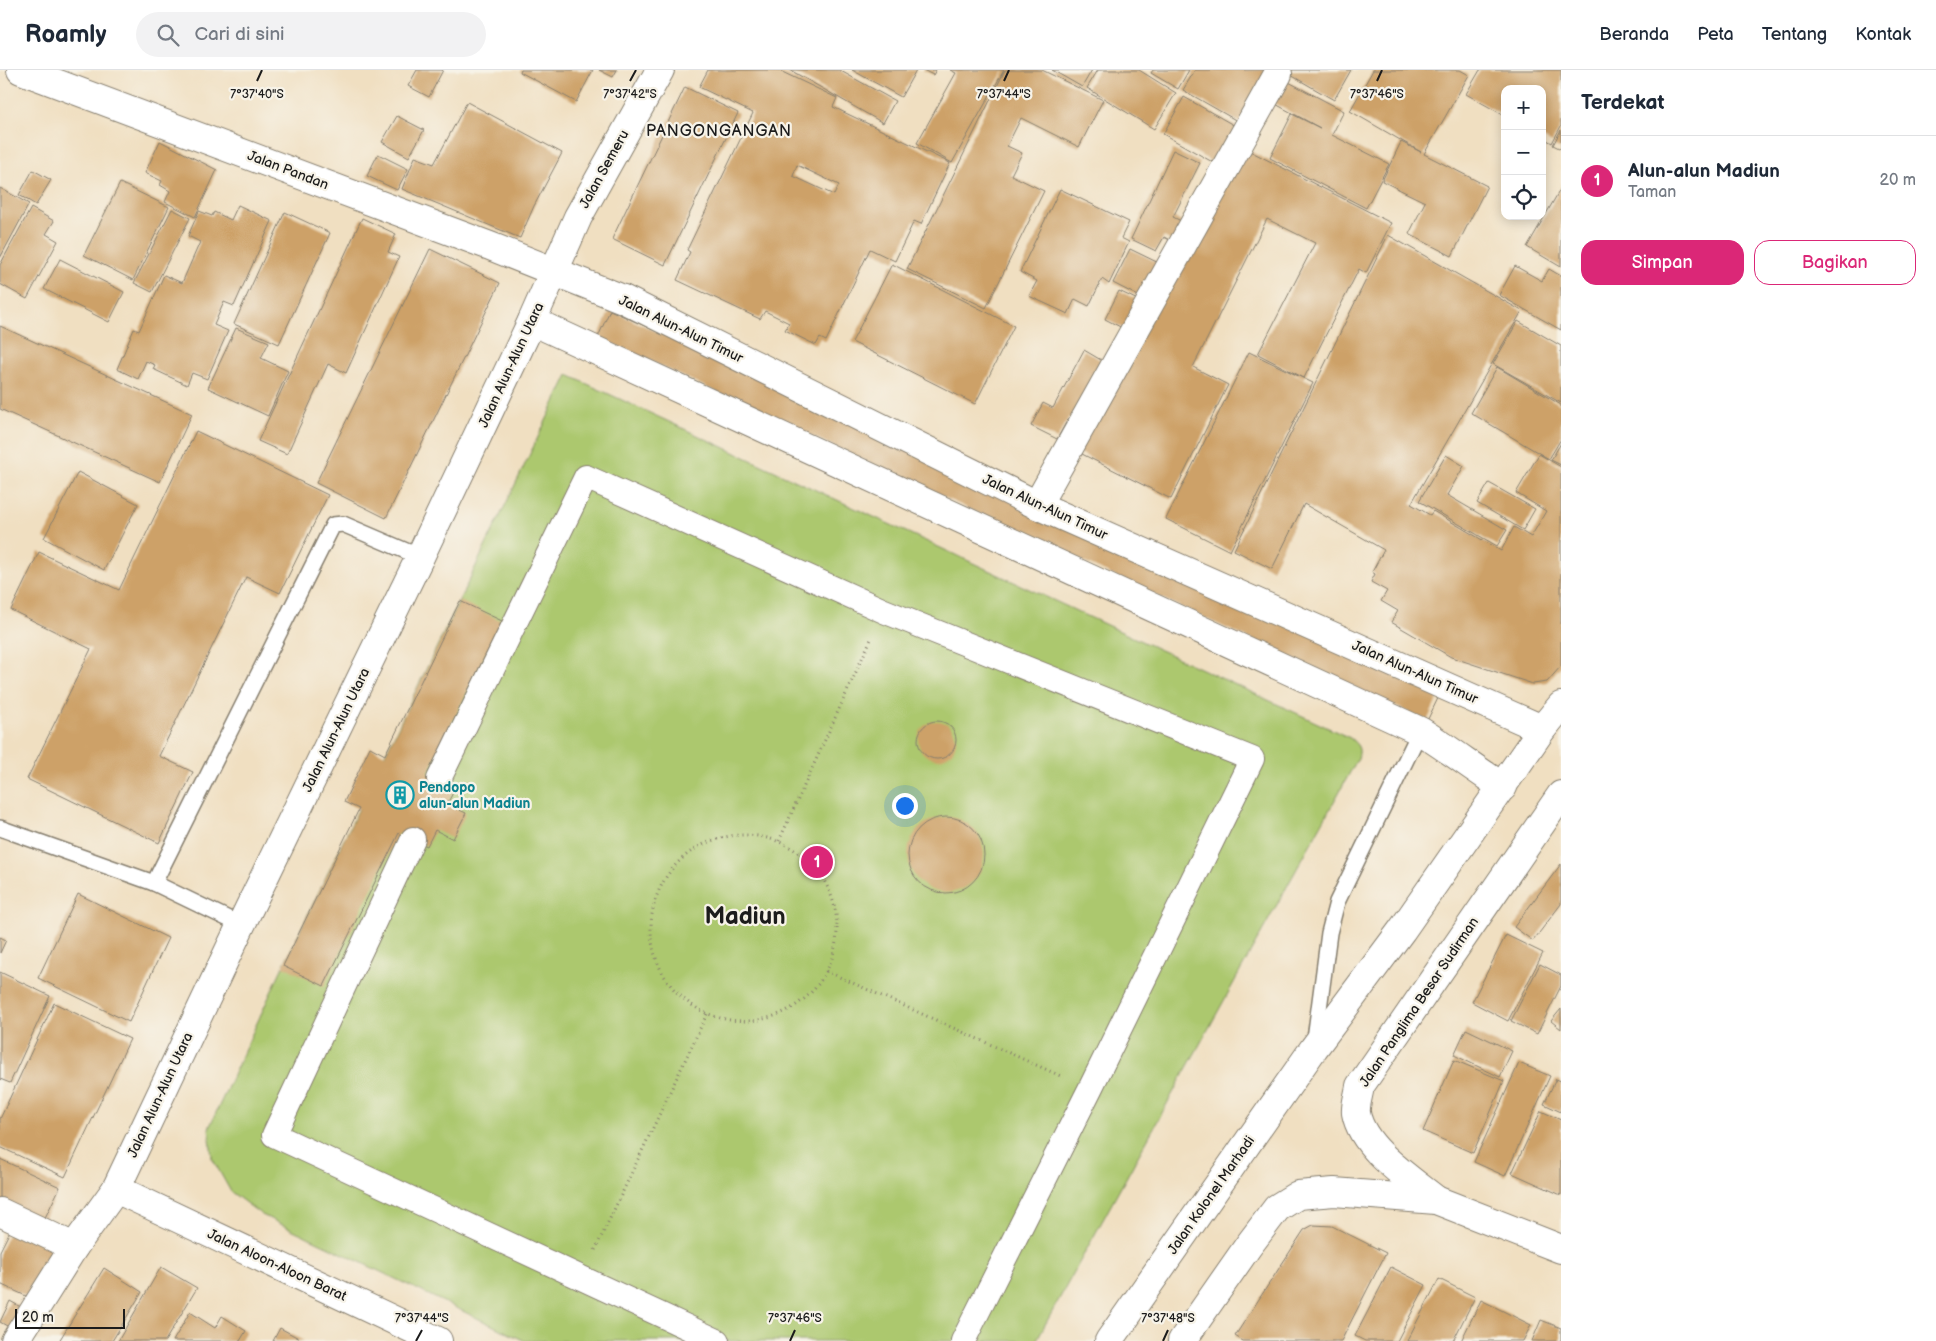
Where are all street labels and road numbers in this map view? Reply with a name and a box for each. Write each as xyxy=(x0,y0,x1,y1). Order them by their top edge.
street label: Jalan Semeru xyxy=(576,127,632,211)
street label: Jalan Pandan xyxy=(245,147,331,193)
street label: Jalan Alun-Alun Timur xyxy=(616,292,747,367)
street label: Jalan Alun-Alun Utara xyxy=(475,300,547,430)
street label: Jalan Alun-Alun Timur xyxy=(980,471,1111,544)
street label: Jalan Alun-Alun Timur xyxy=(1349,637,1482,708)
street label: Jalan Alun-Alun Utara xyxy=(299,665,373,795)
street label: Jalan Panglima Besar Sudirman xyxy=(1356,914,1482,1090)
street label: Jalan Alun-Alun Utara xyxy=(124,1030,196,1160)
street label: Jalan Kolonel Marhadi xyxy=(1164,1133,1258,1257)
street label: Jalan Aloon-Aloon Barat xyxy=(205,1225,350,1305)

